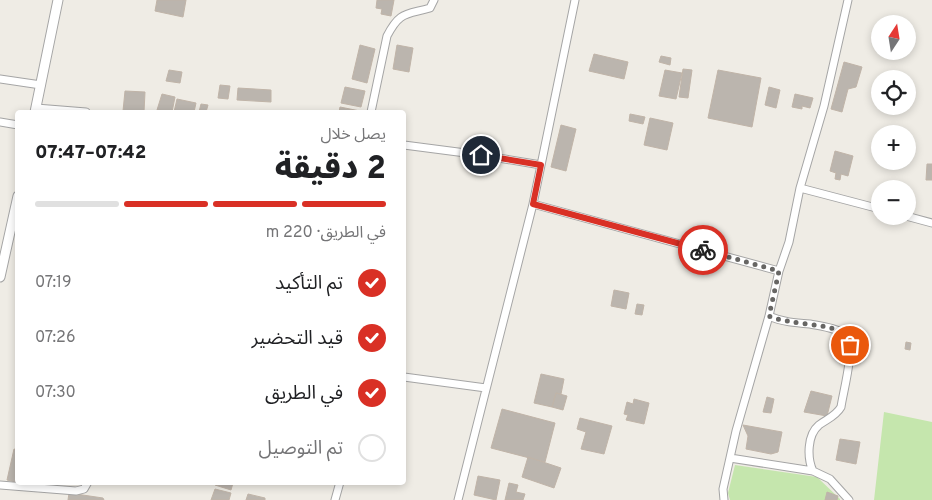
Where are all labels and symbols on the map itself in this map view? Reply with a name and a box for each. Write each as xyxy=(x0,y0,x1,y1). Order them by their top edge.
north arrow xyxy=(871,15,916,60)
pin xyxy=(460,134,502,176)
courier xyxy=(678,225,728,275)
pin xyxy=(829,324,871,366)

